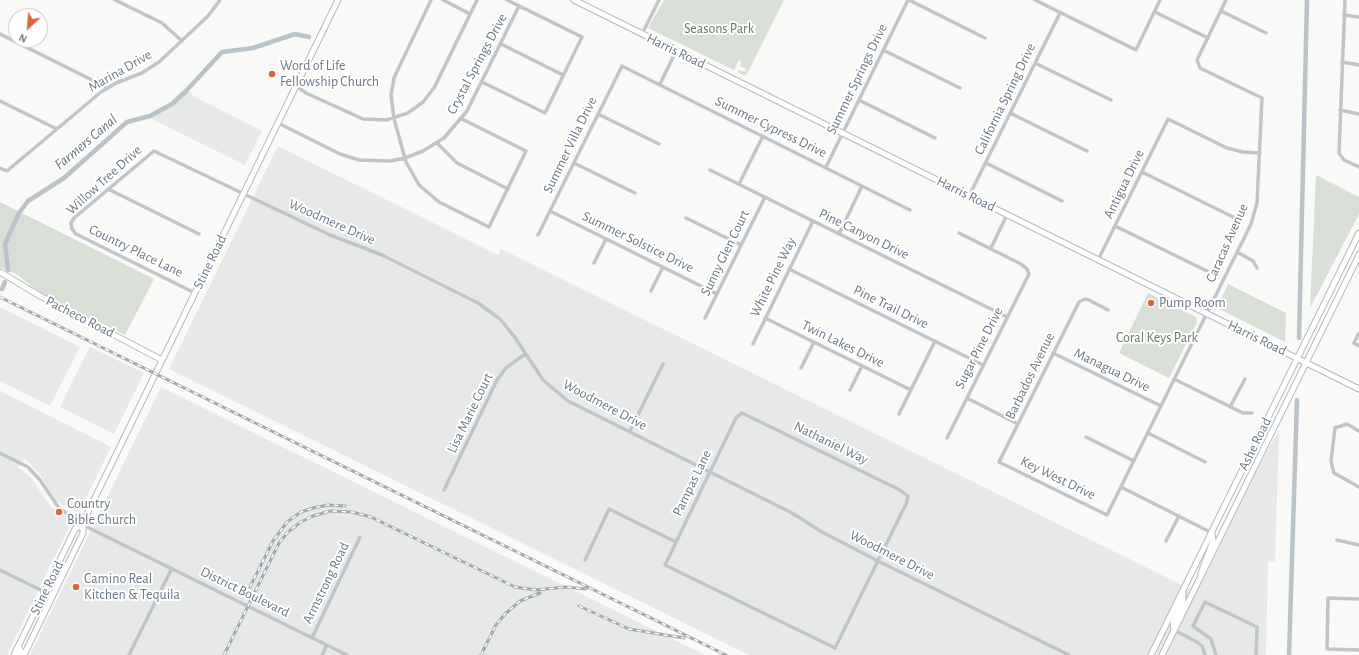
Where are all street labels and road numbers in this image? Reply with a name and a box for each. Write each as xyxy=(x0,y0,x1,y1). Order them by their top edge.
street label: Crystal Springs Drive xyxy=(443,11,511,117)
street label: Summer Springs Drive xyxy=(823,21,891,137)
street label: Harris Road xyxy=(644,30,708,72)
street label: California Spring Drive xyxy=(971,40,1039,158)
street label: Marina Drive xyxy=(85,46,155,96)
street label: Summer Cypress Drive xyxy=(712,93,830,161)
street label: Summer Villa Drive xyxy=(539,94,601,196)
street label: Willow Tree Drive xyxy=(63,142,145,218)
street label: Antigua Drive xyxy=(1100,147,1148,221)
street label: Harris Road xyxy=(934,173,998,215)
street label: Woodmere Drive xyxy=(286,195,378,249)
street label: Caracas Avenue xyxy=(1202,201,1252,285)
street label: Pine Canyon Drive xyxy=(816,205,912,263)
street label: Sunny Glen Court xyxy=(697,207,753,299)
street label: Summer Solstice Drive xyxy=(579,208,697,276)
street label: Country Place Lane xyxy=(86,221,186,281)
street label: Stine Road xyxy=(190,232,230,292)
street label: White Pine Way xyxy=(746,234,800,320)
street label: Pine Trail Drive xyxy=(851,282,931,332)
street label: Pacheco Road xyxy=(43,293,117,341)
street label: Sugar Pine Drive xyxy=(951,304,1007,392)
street label: Twin Lakes Drive xyxy=(799,317,887,371)
street label: Harris Road xyxy=(1225,317,1289,359)
street label: Barbados Avenue xyxy=(1002,330,1058,422)
street label: Managua Drive xyxy=(1071,344,1153,396)
street label: Lisa Marie Court xyxy=(443,370,497,456)
street label: Woodmere Drive xyxy=(560,376,650,434)
street label: Ashe Road xyxy=(1235,415,1275,473)
street label: Nathaniel Way xyxy=(791,418,871,468)
street label: Pampas Lane xyxy=(669,447,715,519)
street label: Key West Drive xyxy=(1018,453,1098,503)
street label: Woodmere Drive xyxy=(847,526,937,584)
street label: Armstrong Road xyxy=(299,539,353,627)
street label: Stine Road xyxy=(27,558,67,618)
street label: District Boulevard xyxy=(198,563,292,621)

